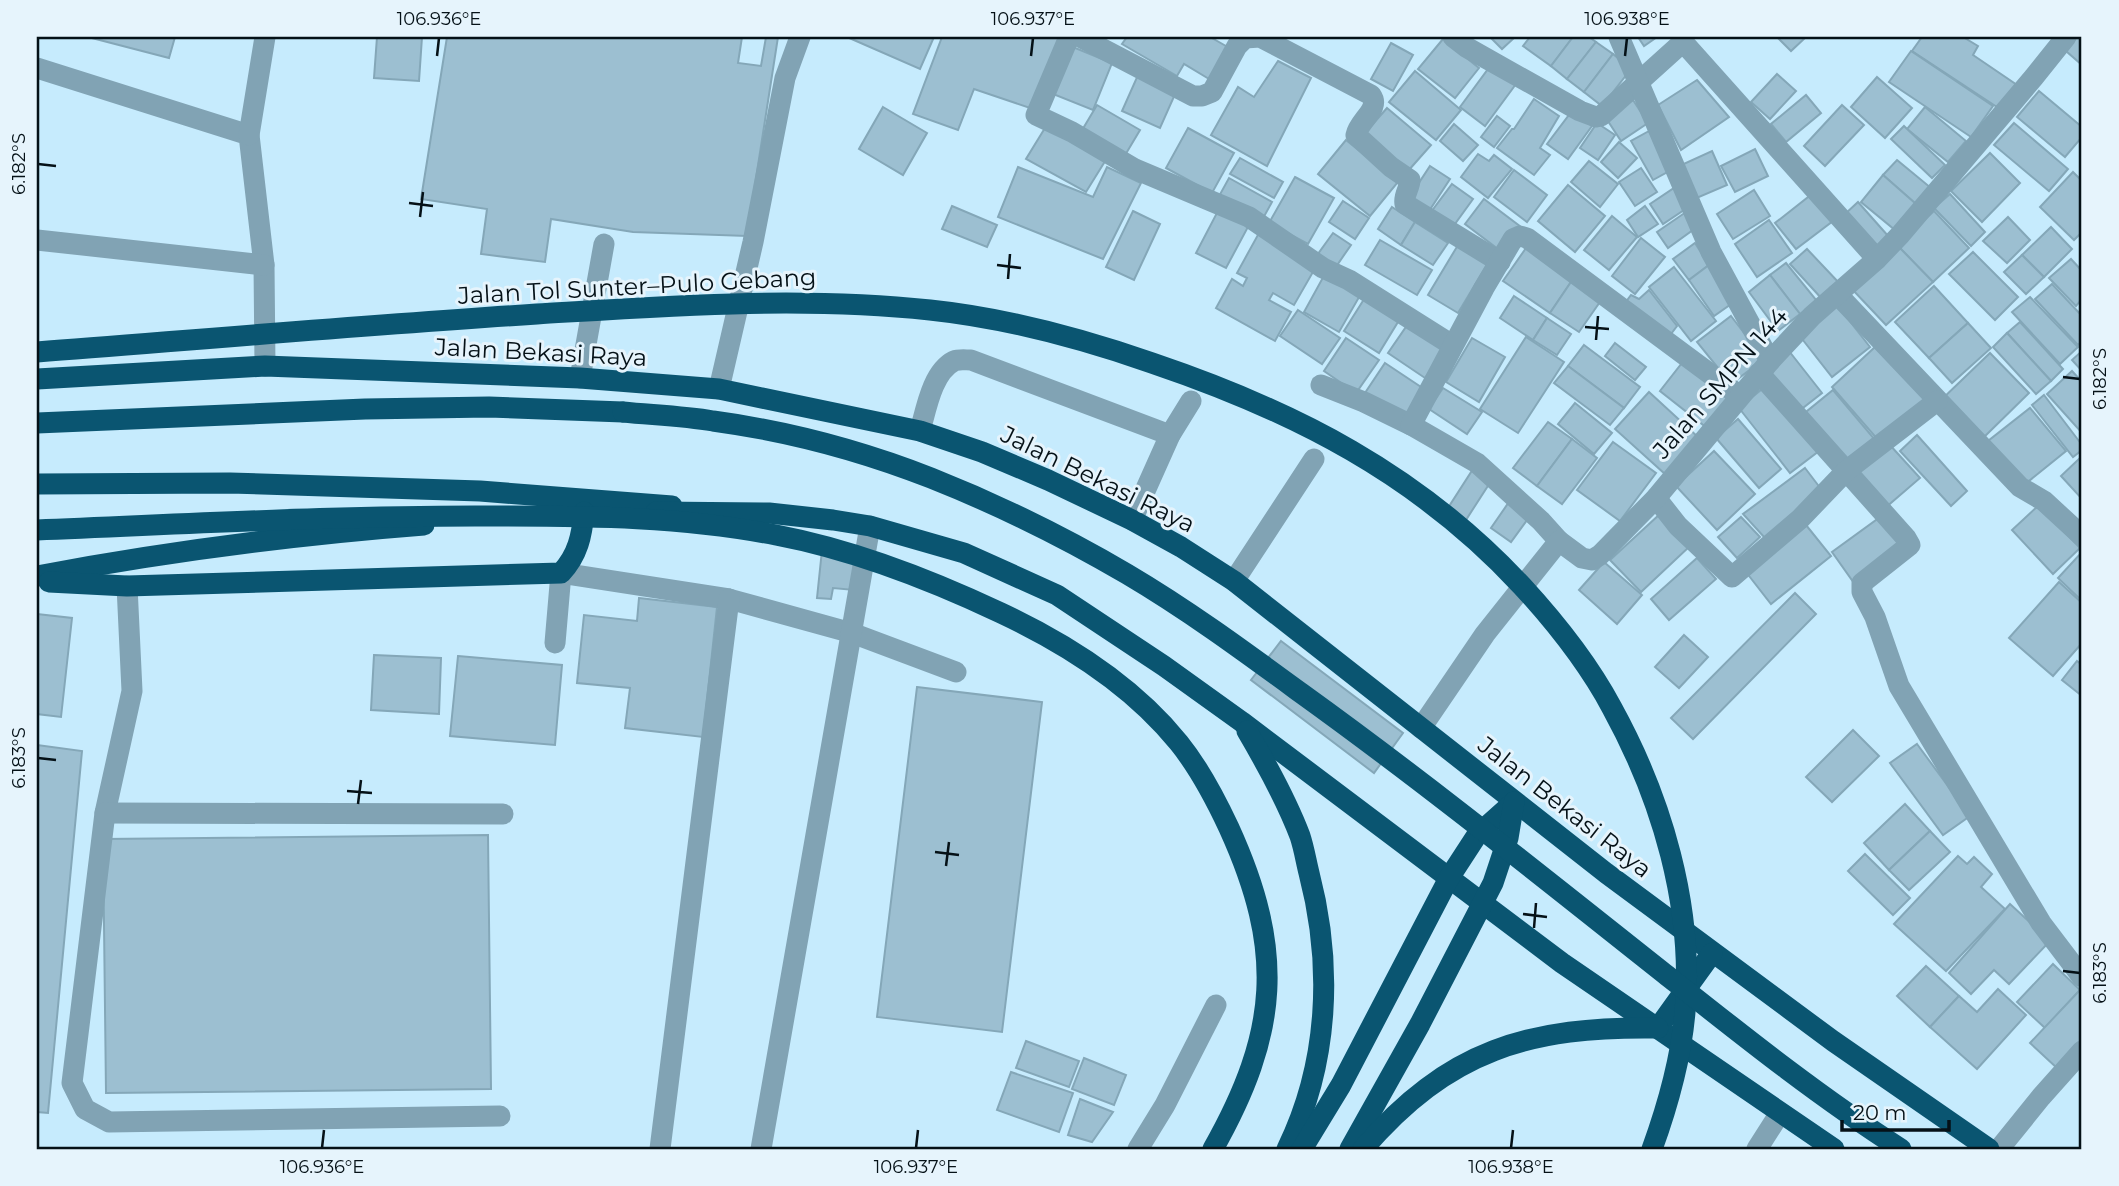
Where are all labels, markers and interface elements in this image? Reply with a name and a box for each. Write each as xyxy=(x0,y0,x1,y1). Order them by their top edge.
text: 106.936°E xyxy=(397,8,481,30)
text: 106.937°E xyxy=(991,8,1075,30)
text: 106.938°E xyxy=(1584,8,1670,30)
text: 6.182°S xyxy=(8,133,30,195)
street label: Jalan Tol Sunter–Pulo Gebang xyxy=(456,262,817,310)
street label: Jalan SMPN 144 xyxy=(1646,302,1793,465)
street label: Jalan Bekasi Raya xyxy=(433,332,648,372)
text: 6.182°S xyxy=(2089,348,2111,410)
street label: Jalan Bekasi Raya xyxy=(995,419,1200,539)
text: 6.183°S xyxy=(8,727,30,789)
street label: Jalan Bekasi Raya xyxy=(1472,730,1658,884)
text: 6.183°S xyxy=(2089,942,2111,1004)
scale bar xyxy=(1842,1088,1949,1132)
text: 20 m xyxy=(1853,1100,1907,1125)
text: 106.936°E xyxy=(280,1156,364,1178)
text: 106.937°E xyxy=(874,1156,958,1178)
text: 106.938°E xyxy=(1468,1156,1554,1178)

